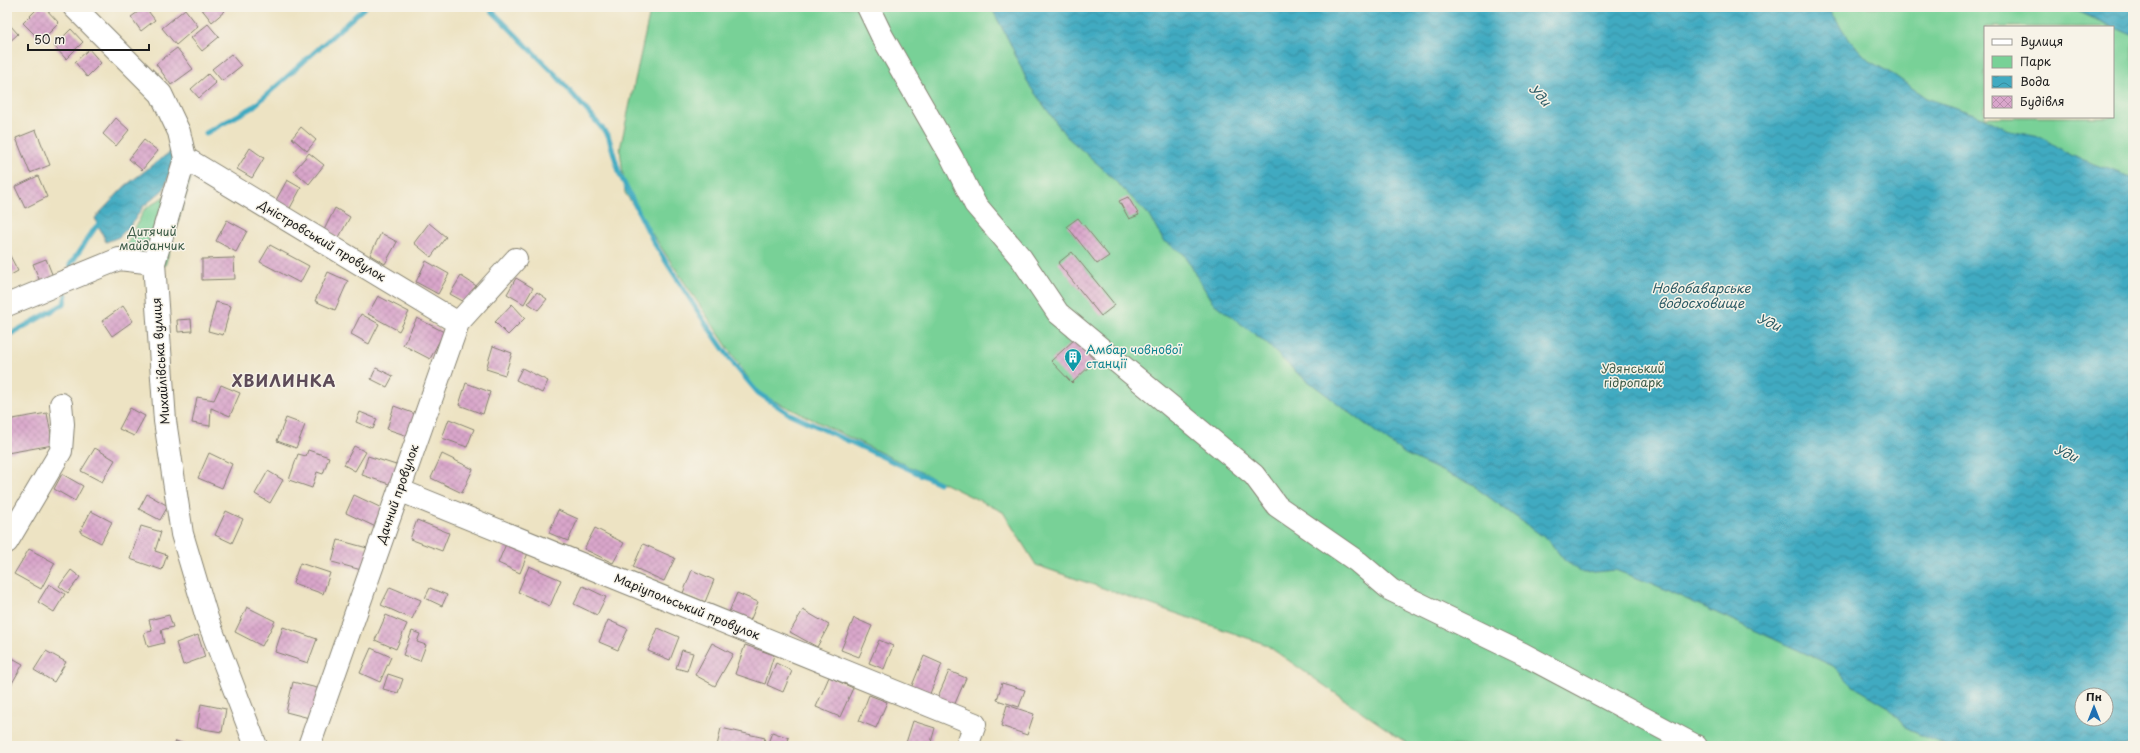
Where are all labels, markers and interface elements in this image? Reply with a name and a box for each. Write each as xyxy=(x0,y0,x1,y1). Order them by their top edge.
scale bar xyxy=(28,26,149,52)
legend xyxy=(1984,26,2114,118)
text: 50 m xyxy=(34,30,65,48)
text: Вулиця xyxy=(2020,32,2063,50)
text: Парк xyxy=(2020,52,2052,70)
text: Вода xyxy=(2020,72,2050,90)
water label: Уди xyxy=(1525,79,1556,111)
text: Будівля xyxy=(2020,92,2065,110)
street label: Дністровський провулок xyxy=(255,194,390,286)
park label: Дитячий майданчик xyxy=(119,222,186,254)
water label: Новобаварське водосховище xyxy=(1652,278,1751,312)
street label: Михайлівська вулиця xyxy=(147,297,173,425)
water label: Уди xyxy=(1754,308,1785,336)
place label: Амбар човнової станції xyxy=(1086,340,1183,372)
building icon: Амбар човнової станції xyxy=(1063,347,1083,372)
park label: Удянський гідропарк xyxy=(1601,359,1665,391)
district label: ХВИЛИНКА xyxy=(231,368,336,392)
water label: Уди xyxy=(2051,439,2082,467)
street label: Дачний провулок xyxy=(371,441,423,547)
street label: Маріупольський провулок xyxy=(612,569,764,644)
north arrow xyxy=(2074,687,2114,727)
text: Пн xyxy=(2086,688,2102,705)

